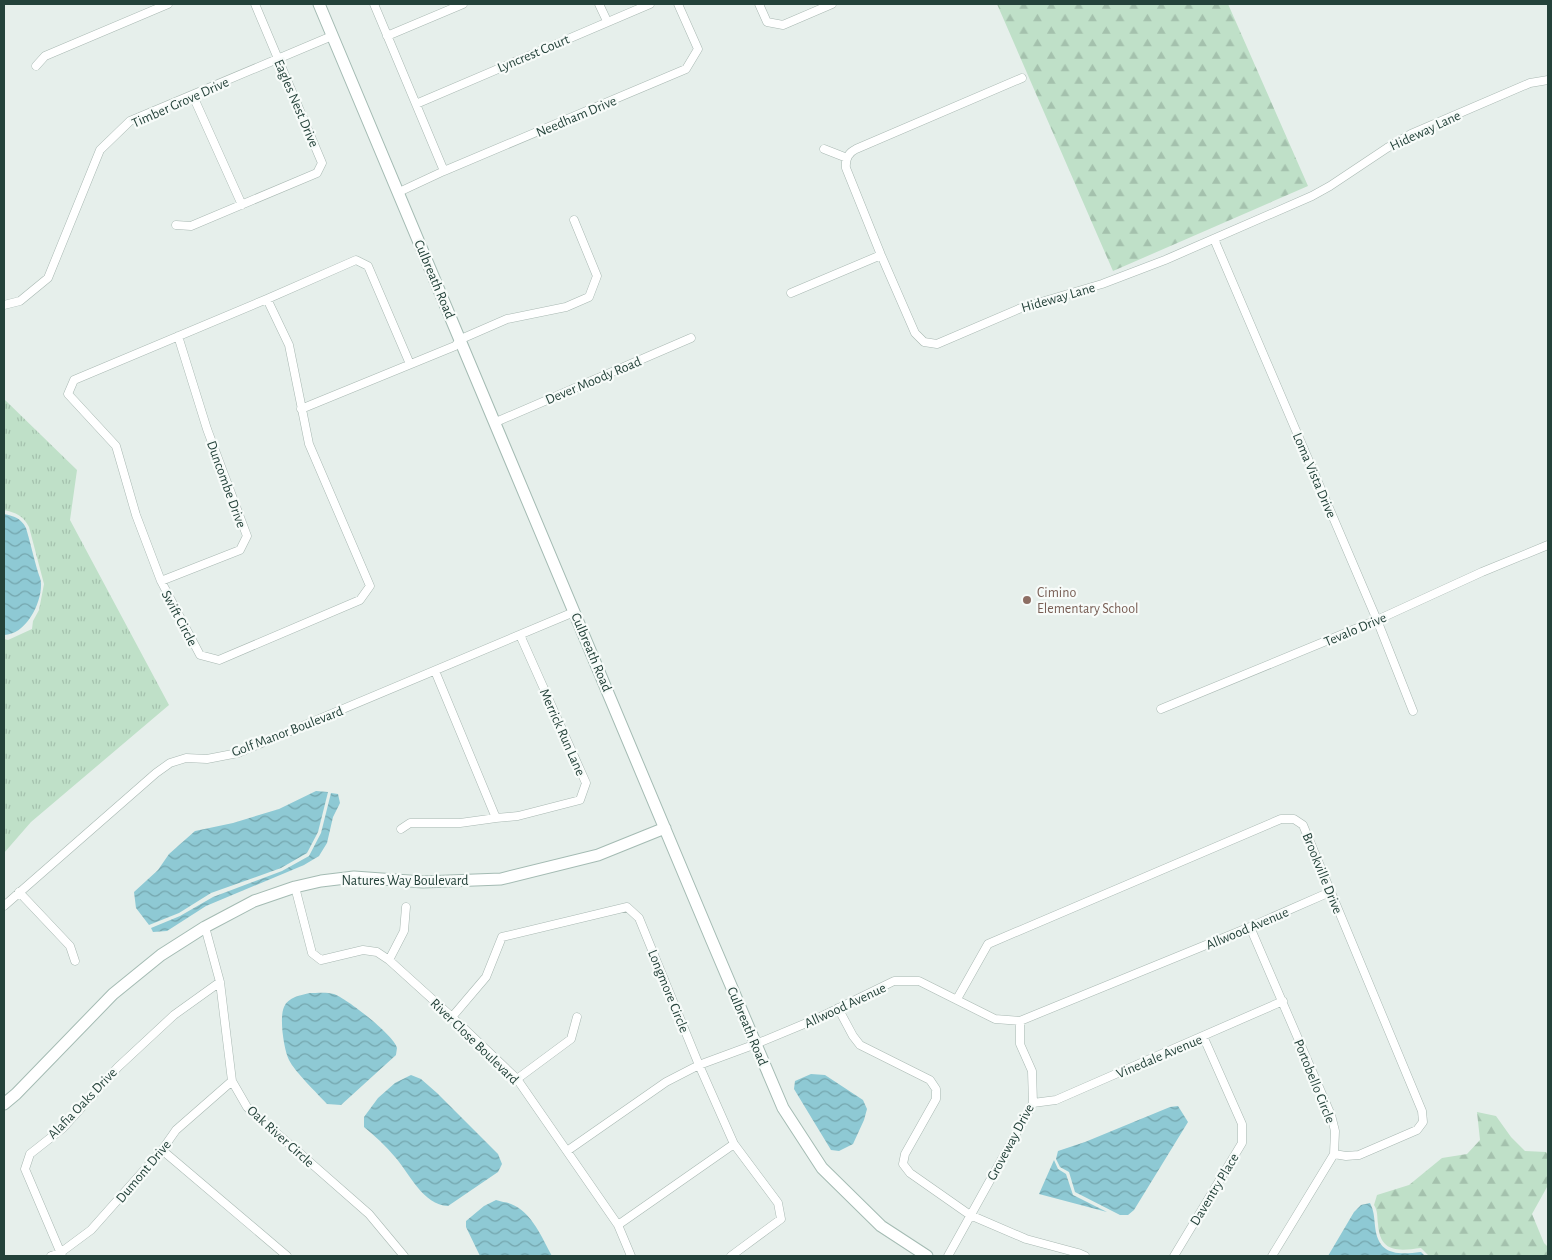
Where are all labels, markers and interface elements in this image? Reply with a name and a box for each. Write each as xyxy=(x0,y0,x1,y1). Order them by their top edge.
street label: Lyncrest Court xyxy=(495,32,572,75)
street label: Eagles Nest Drive xyxy=(271,57,321,149)
street label: Timber Grove Drive xyxy=(130,75,231,131)
street label: Needham Drive xyxy=(534,94,619,140)
street label: Hideway Lane xyxy=(1388,108,1463,153)
street label: Culbreath Road xyxy=(411,238,457,321)
street label: Hideway Lane xyxy=(1020,281,1097,315)
street label: Dever Moody Road xyxy=(544,354,643,407)
street label: Loma Vista Drive xyxy=(1290,431,1338,520)
street label: Duncombe Drive xyxy=(204,439,248,530)
place label: Cimino Elementary School xyxy=(1037,586,1139,616)
street label: Swift Circle xyxy=(159,588,200,649)
marker: Cimino Elementary School xyxy=(1021,594,1033,606)
street label: Culbreath Road xyxy=(568,611,614,694)
street label: Tevalo Drive xyxy=(1322,611,1389,649)
street label: Merrick Run Lane xyxy=(537,687,588,778)
street label: Golf Manor Boulevard xyxy=(230,704,345,760)
street label: Brookville Drive xyxy=(1299,831,1345,916)
street label: Natures Way Boulevard xyxy=(341,874,469,888)
street label: Allwood Avenue xyxy=(1204,905,1291,953)
street label: Longmore Circle xyxy=(645,948,691,1035)
street label: Allwood Avenue xyxy=(802,981,888,1031)
street label: Culbreath Road xyxy=(724,985,770,1068)
street label: River Close Boulevard xyxy=(427,996,521,1087)
street label: Vinedale Avenue xyxy=(1114,1033,1204,1081)
street label: Portobello Circle xyxy=(1291,1037,1337,1125)
street label: Alafia Oaks Drive xyxy=(45,1065,120,1142)
street label: Groveway Drive xyxy=(985,1102,1037,1183)
street label: Oak River Circle xyxy=(244,1103,316,1170)
street label: Dumont Drive xyxy=(114,1138,174,1206)
street label: Daventry Place xyxy=(1188,1151,1242,1228)

